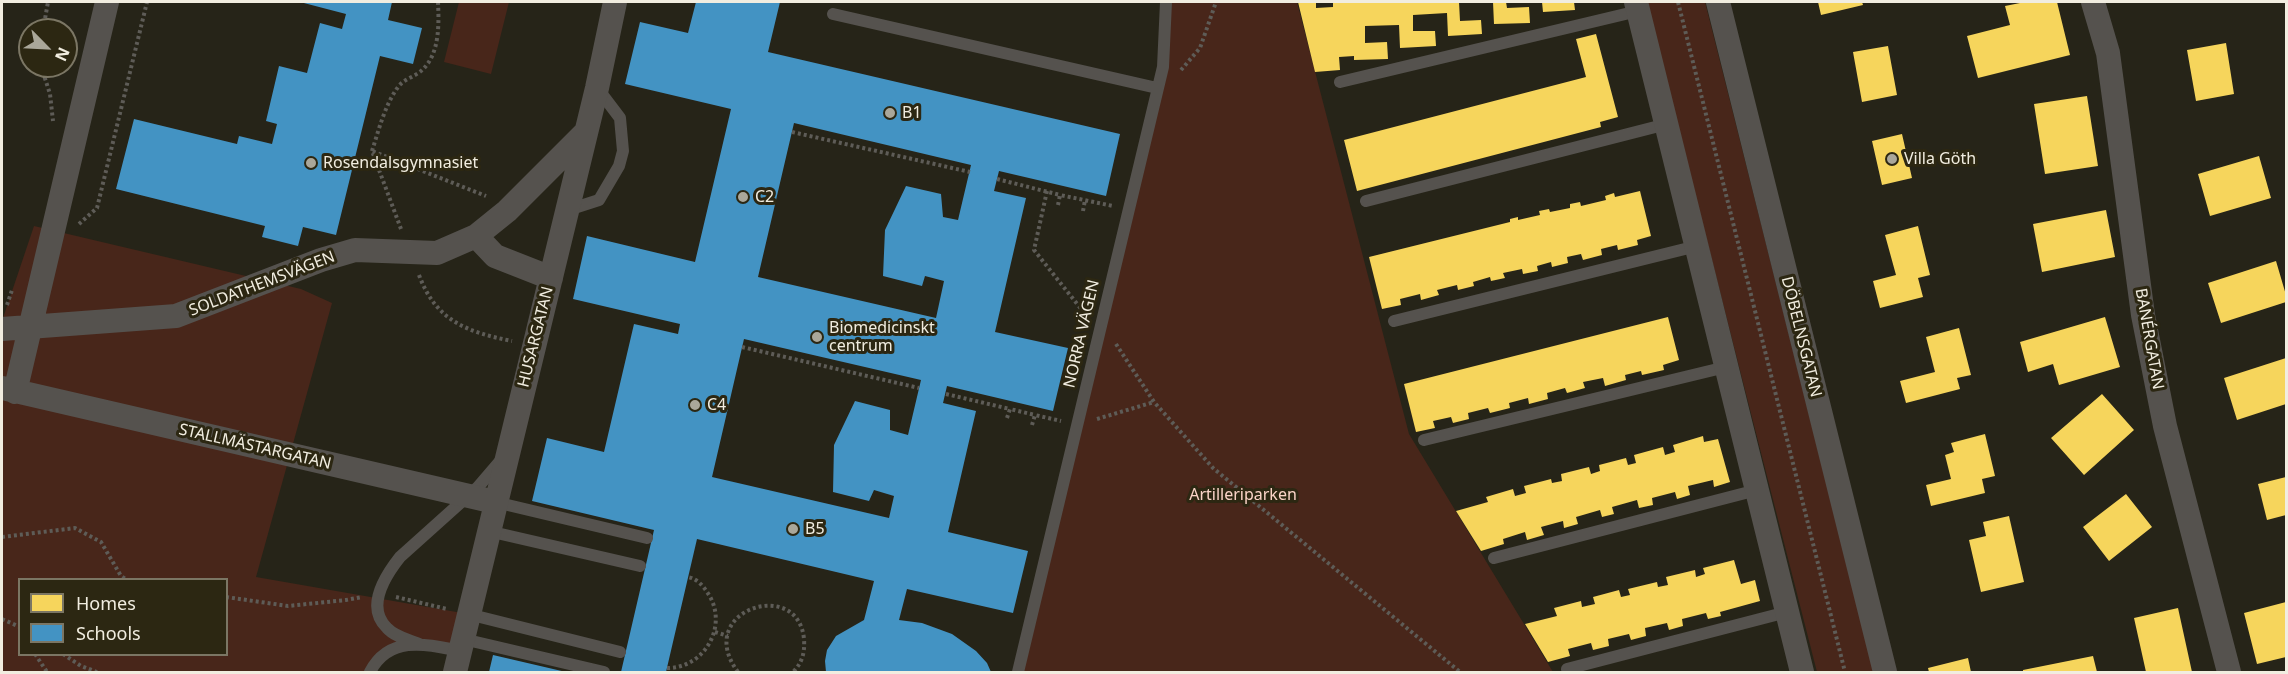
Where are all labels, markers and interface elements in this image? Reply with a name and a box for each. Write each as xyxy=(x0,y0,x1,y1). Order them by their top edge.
north arrow xyxy=(18,18,78,78)
text: N xyxy=(50,44,75,65)
place label: B1 xyxy=(902,103,922,123)
marker: B1 xyxy=(883,106,897,120)
place label: Villa Göth xyxy=(1904,149,1976,169)
marker: Villa Göth xyxy=(1885,152,1899,166)
place label: Rosendalsgymnasiet xyxy=(323,153,478,173)
marker: Rosendalsgymnasiet xyxy=(304,156,318,170)
place label: C2 xyxy=(755,187,774,207)
marker: C2 xyxy=(736,190,750,204)
street label: SOLDATHEMSVÄGEN xyxy=(186,247,338,321)
street label: DÖBELNSGATAN xyxy=(1777,275,1825,399)
street label: NORRA VÄGEN xyxy=(1060,278,1104,390)
street label: HUSARGATAN xyxy=(514,285,558,389)
street label: BANÉRGATAN xyxy=(2131,287,2167,391)
place label: Biomedicinskt centrum xyxy=(829,318,935,356)
marker: Biomedicinskt centrum xyxy=(810,330,824,344)
place label: C4 xyxy=(707,395,726,415)
marker: C4 xyxy=(688,398,702,412)
street label: STALLMÄSTARGATAN xyxy=(177,420,333,474)
park label: Artilleriparken xyxy=(1189,485,1297,505)
place label: B5 xyxy=(805,519,825,539)
marker: B5 xyxy=(786,522,800,536)
legend xyxy=(18,578,228,656)
text: Homes xyxy=(76,591,136,615)
text: Schools xyxy=(76,621,141,645)

